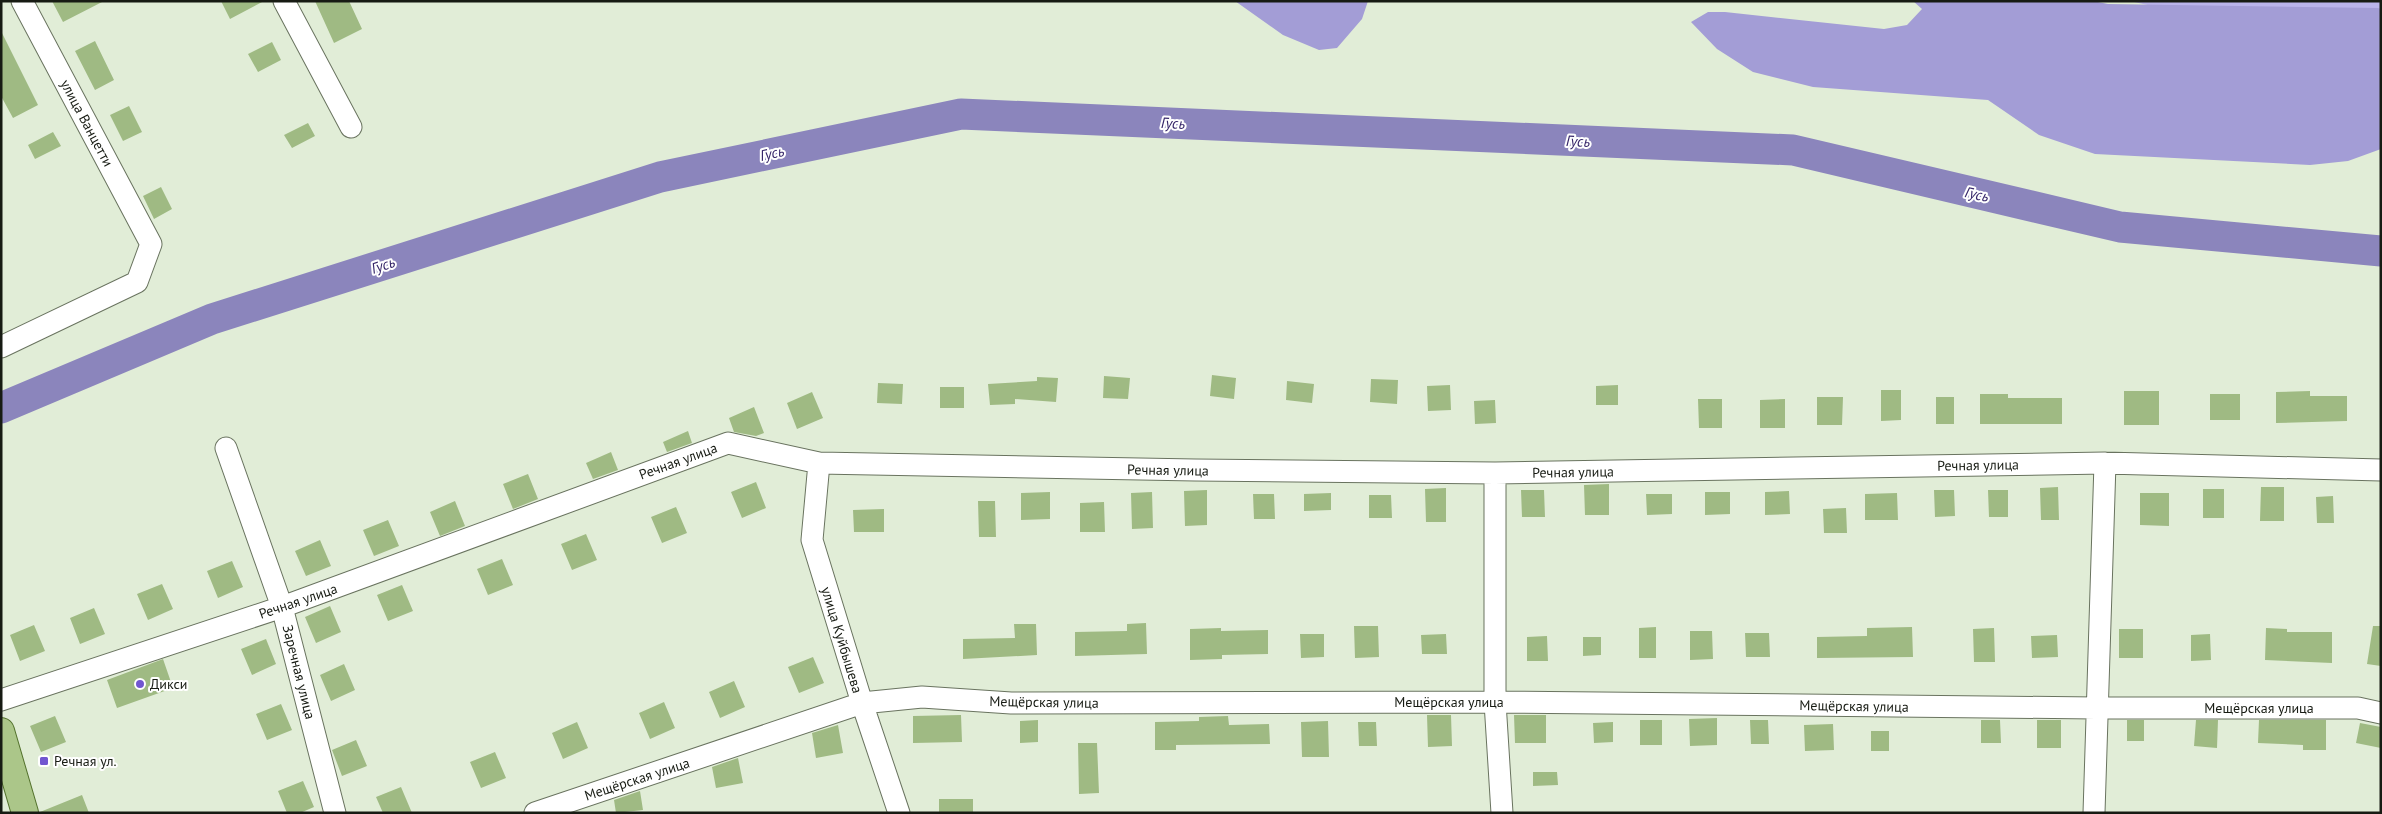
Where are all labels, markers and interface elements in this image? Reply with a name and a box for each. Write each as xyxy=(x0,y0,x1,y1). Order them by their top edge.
street label: улица Ванцетти xyxy=(56,76,118,170)
water label: Гусь xyxy=(1161,113,1186,133)
water label: Гусь xyxy=(1566,131,1591,151)
water label: Гусь xyxy=(758,141,786,165)
water label: Гусь xyxy=(1963,182,1991,206)
water label: Гусь xyxy=(369,252,398,278)
street label: Речная улица xyxy=(636,439,720,483)
street label: Речная улица xyxy=(1937,455,2019,475)
street label: Речная улица xyxy=(1127,460,1209,480)
street label: Речная улица xyxy=(1532,462,1614,482)
street label: Речная улица xyxy=(256,579,340,623)
street label: улица Куйбышева xyxy=(817,585,867,695)
street label: Заречная улица xyxy=(279,623,319,721)
place label: Дикси xyxy=(150,675,188,693)
marker: Дикси xyxy=(134,678,146,690)
street label: Мещёрская улица xyxy=(989,692,1099,712)
street label: Мещёрская улица xyxy=(1394,693,1504,711)
street label: Мещёрская улица xyxy=(1799,696,1909,716)
street label: Мещёрская улица xyxy=(2204,699,2314,717)
place label: Речная ул. xyxy=(54,752,117,770)
street label: Мещёрская улица xyxy=(582,754,692,804)
marker: Речная ул. xyxy=(38,755,50,767)

